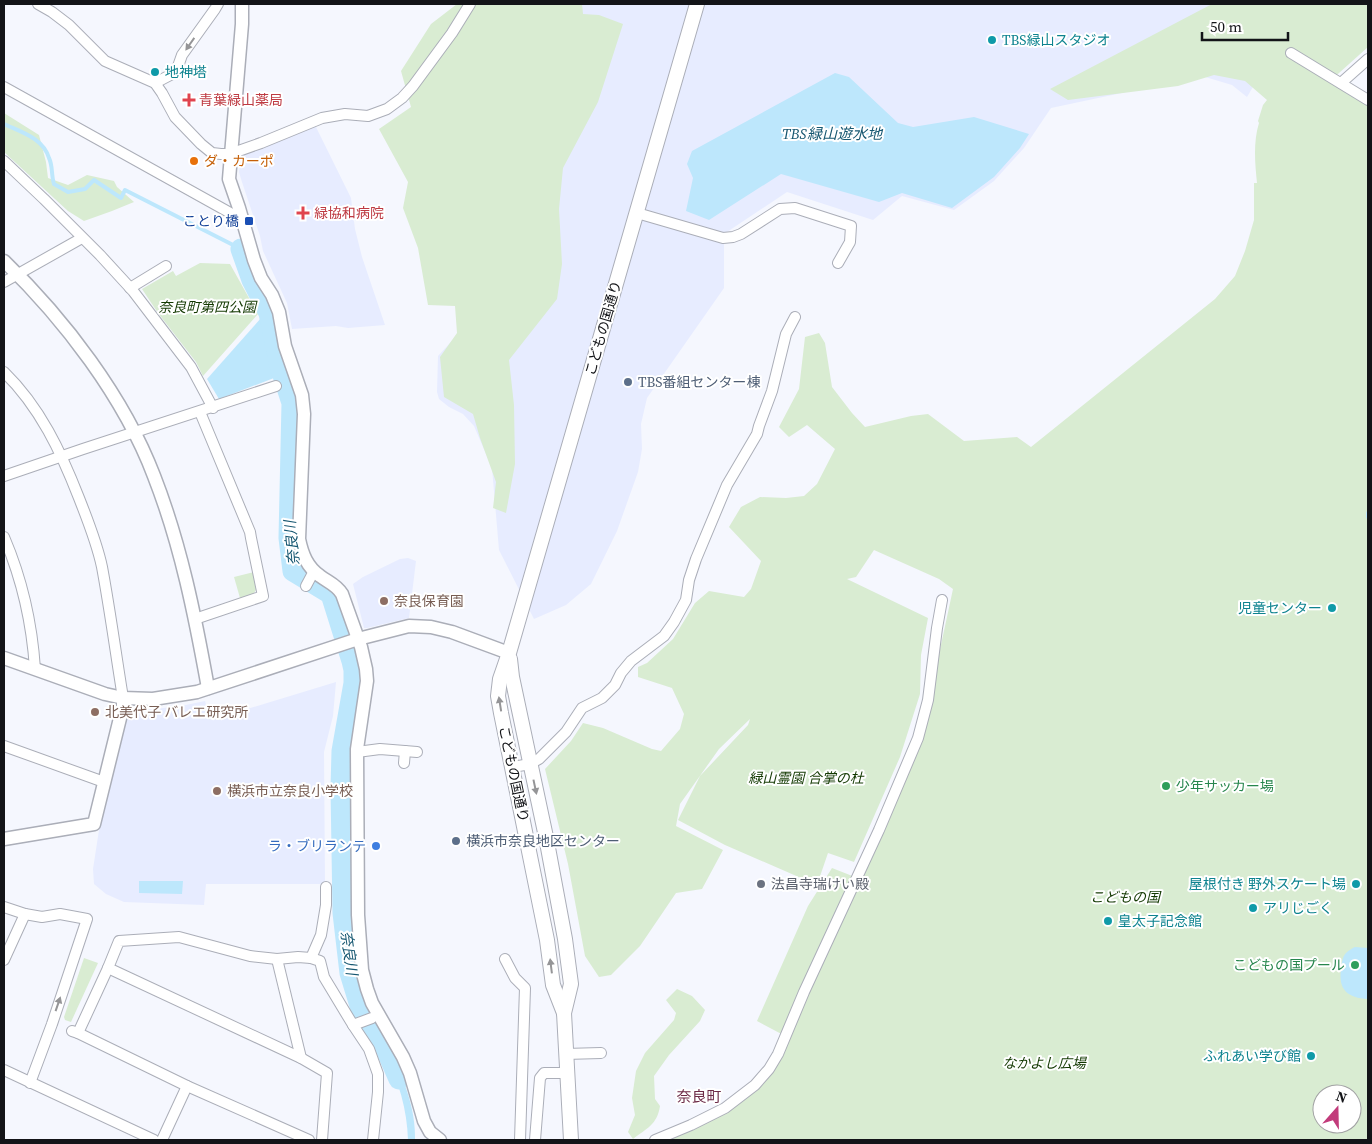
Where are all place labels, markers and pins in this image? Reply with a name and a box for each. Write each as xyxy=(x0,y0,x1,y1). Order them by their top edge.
place label: TBS緑山スタジオ xyxy=(1002,30,1110,50)
marker: TBS緑山スタジオ xyxy=(986,34,998,46)
place label: 地神塔 xyxy=(165,62,207,82)
marker: 地神塔 xyxy=(149,66,161,78)
place label: 青葉緑山薬局 xyxy=(199,90,283,110)
marker: 青葉緑山薬局 xyxy=(183,94,195,106)
place label: ダ・カーポ xyxy=(204,151,274,171)
marker: ダ・カーポ xyxy=(188,155,200,167)
place label: 緑協和病院 xyxy=(314,203,384,223)
marker: 緑協和病院 xyxy=(296,206,310,220)
place label: ことり橋 xyxy=(183,211,239,231)
marker: ことり橋 xyxy=(243,215,255,227)
place label: TBS番組センター棟 xyxy=(638,372,760,392)
marker: TBS番組センター棟 xyxy=(622,376,634,388)
place label: 奈良保育園 xyxy=(394,591,464,611)
marker: 奈良保育園 xyxy=(378,595,390,607)
place label: 児童センター xyxy=(1238,598,1322,618)
marker: 児童センター xyxy=(1326,602,1338,614)
place label: 北美代子 バレエ研究所 xyxy=(105,702,248,722)
marker: 北美代子 バレエ研究所 xyxy=(89,706,101,718)
place label: 少年サッカー場 xyxy=(1176,776,1274,796)
marker: 少年サッカー場 xyxy=(1160,780,1172,792)
place label: 横浜市立奈良小学校 xyxy=(227,781,353,801)
marker: 横浜市立奈良小学校 xyxy=(211,785,223,797)
place label: 横浜市奈良地区センター xyxy=(466,831,620,851)
marker: 横浜市奈良地区センター xyxy=(450,835,462,847)
place label: ラ・ブリランテ xyxy=(268,836,366,856)
marker: ラ・ブリランテ xyxy=(370,840,382,852)
place label: 法昌寺瑞けい殿 xyxy=(771,874,869,894)
place label: 屋根付き 野外スケート場 xyxy=(1189,874,1346,894)
marker: 法昌寺瑞けい殿 xyxy=(755,878,767,890)
marker: 屋根付き 野外スケート場 xyxy=(1350,878,1362,890)
place label: アリじごく xyxy=(1263,898,1333,918)
marker: アリじごく xyxy=(1247,902,1259,914)
place label: 皇太子記念館 xyxy=(1118,911,1202,931)
marker: 皇太子記念館 xyxy=(1102,915,1114,927)
place label: こどもの国プール xyxy=(1233,955,1345,975)
marker: こどもの国プール xyxy=(1349,959,1361,971)
place label: ふれあい学び館 xyxy=(1203,1046,1301,1066)
marker: ふれあい学び館 xyxy=(1305,1050,1317,1062)

